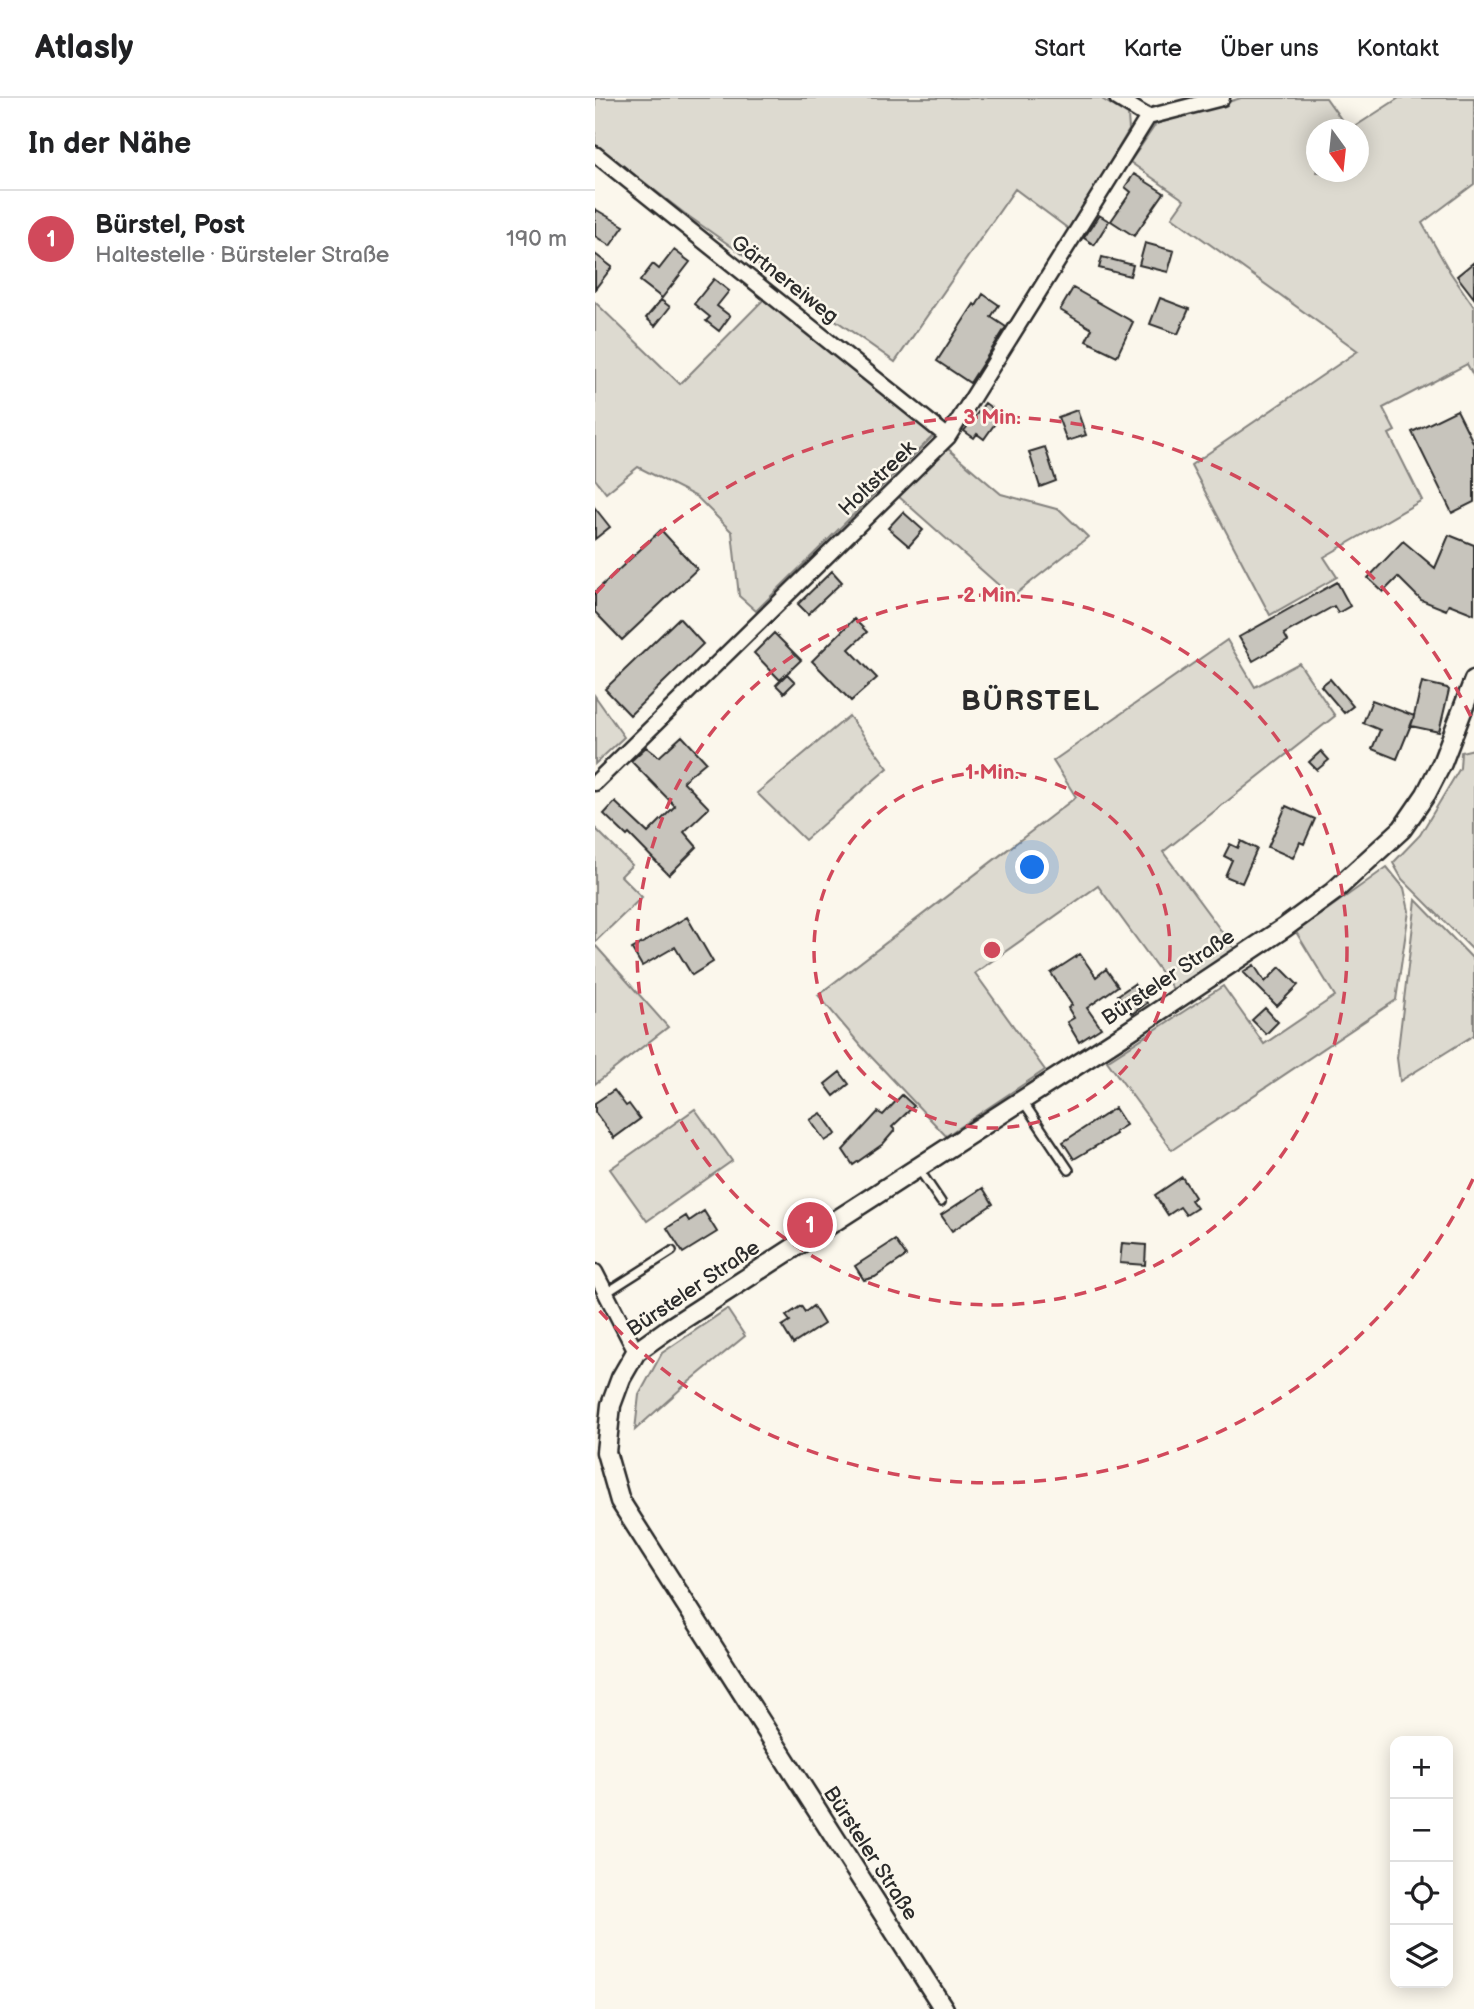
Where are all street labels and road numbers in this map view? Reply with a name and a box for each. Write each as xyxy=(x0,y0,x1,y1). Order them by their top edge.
street label: Gärtnereiweg xyxy=(726,230,843,329)
street label: Holtstreek xyxy=(834,435,922,521)
street label: Bürsteler Straße xyxy=(1097,924,1239,1031)
street label: Bürsteler Straße xyxy=(622,1235,764,1342)
street label: Bürsteler Straße xyxy=(818,1782,923,1925)

